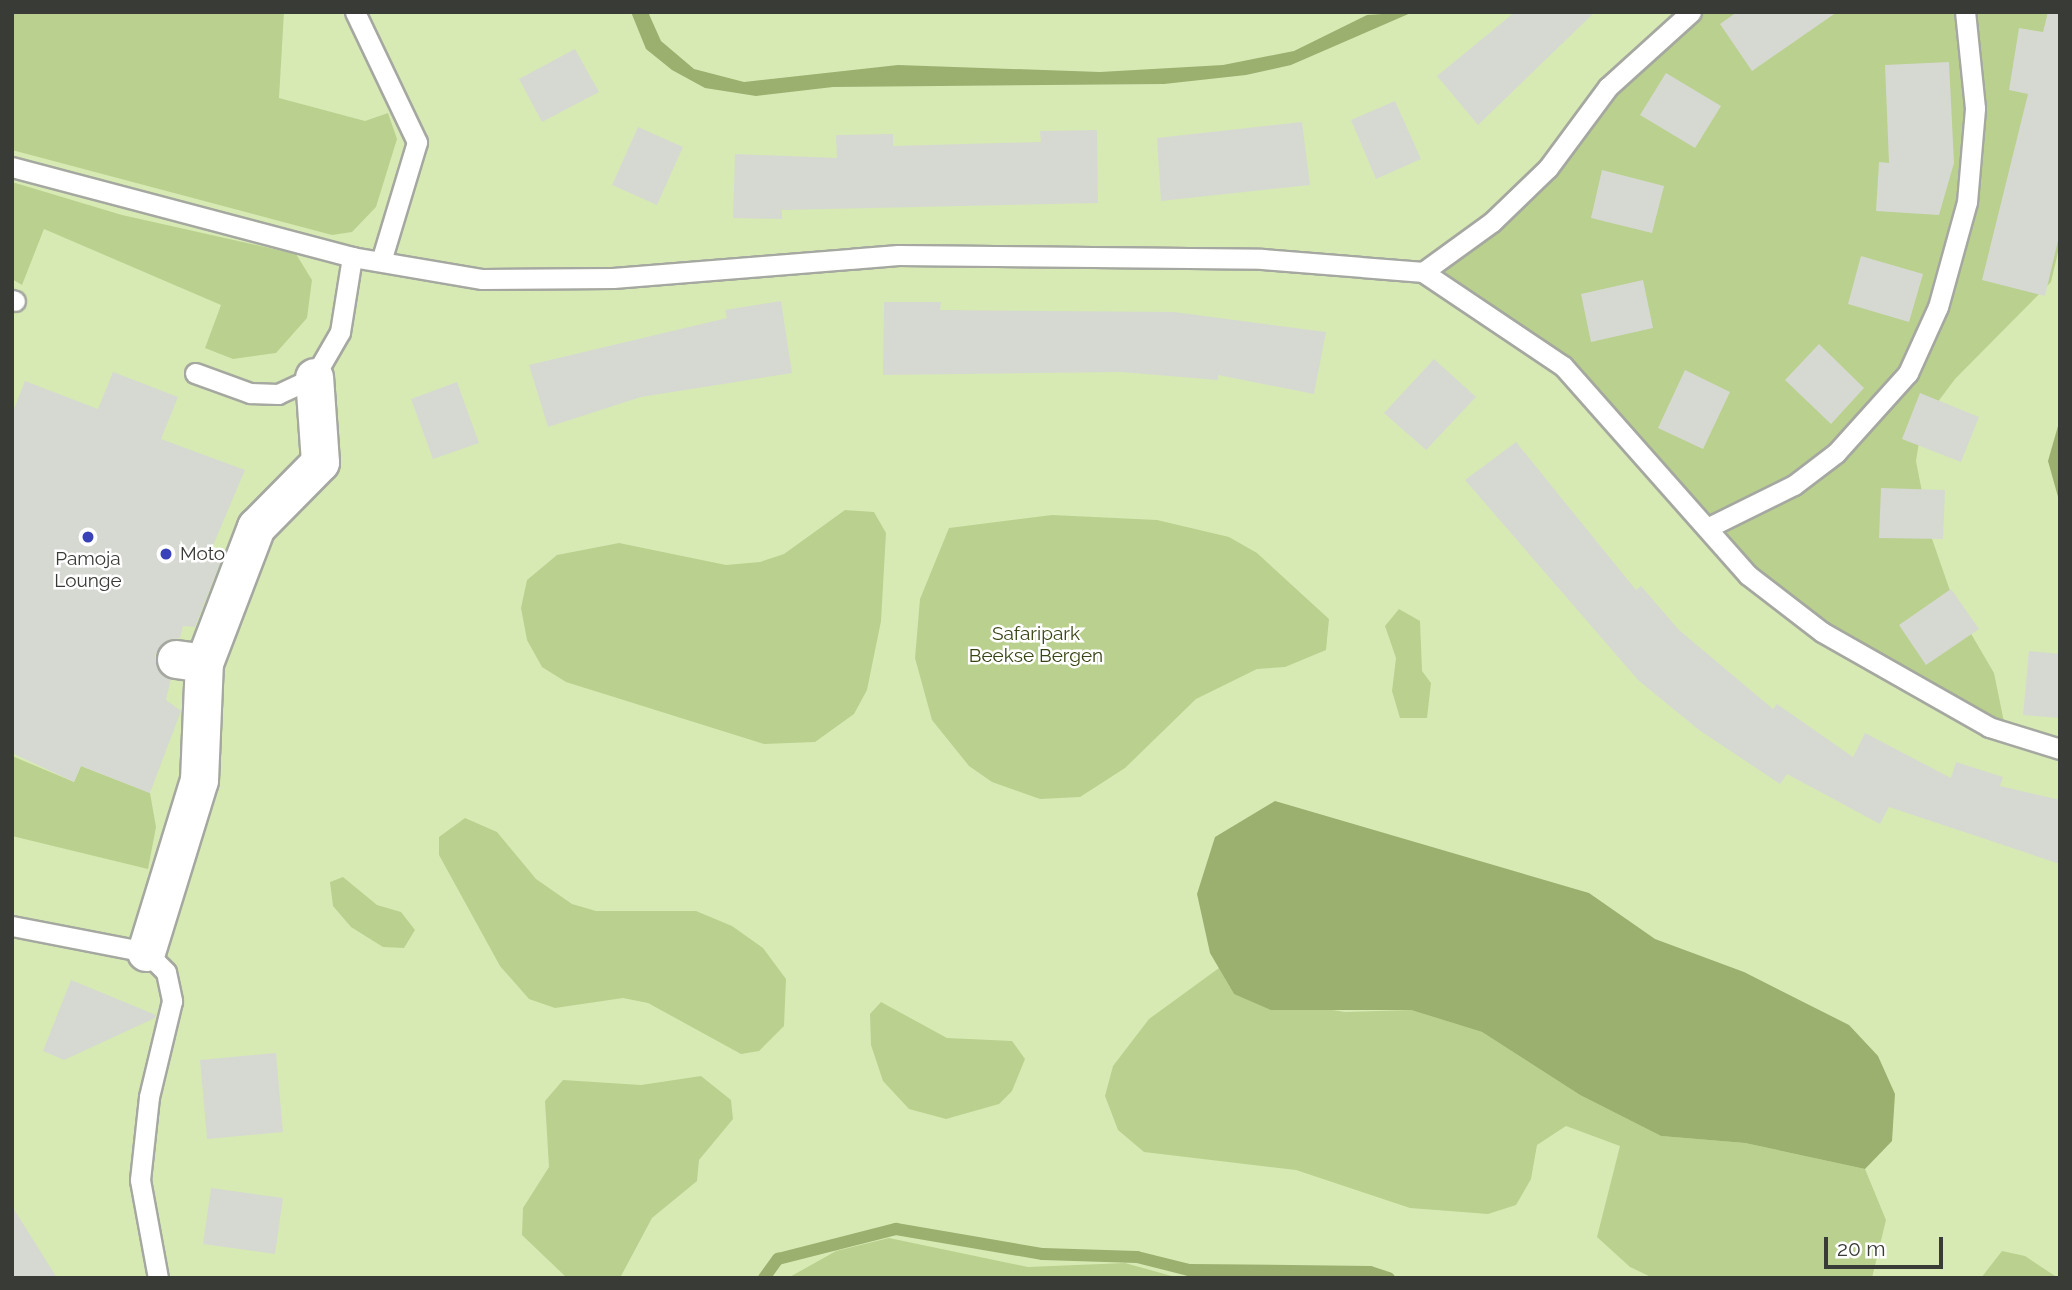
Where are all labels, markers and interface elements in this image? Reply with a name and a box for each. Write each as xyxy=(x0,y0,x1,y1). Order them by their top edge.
marker: Pamoja Lounge xyxy=(80,529,96,545)
place label: Moto xyxy=(180,543,225,565)
marker: Moto xyxy=(158,546,174,562)
place label: Pamoja Lounge xyxy=(54,548,122,592)
park label: Safaripark Beekse Bergen xyxy=(969,623,1103,667)
scale bar xyxy=(1827,1224,1946,1268)
text: 20 m xyxy=(1837,1236,1885,1261)

